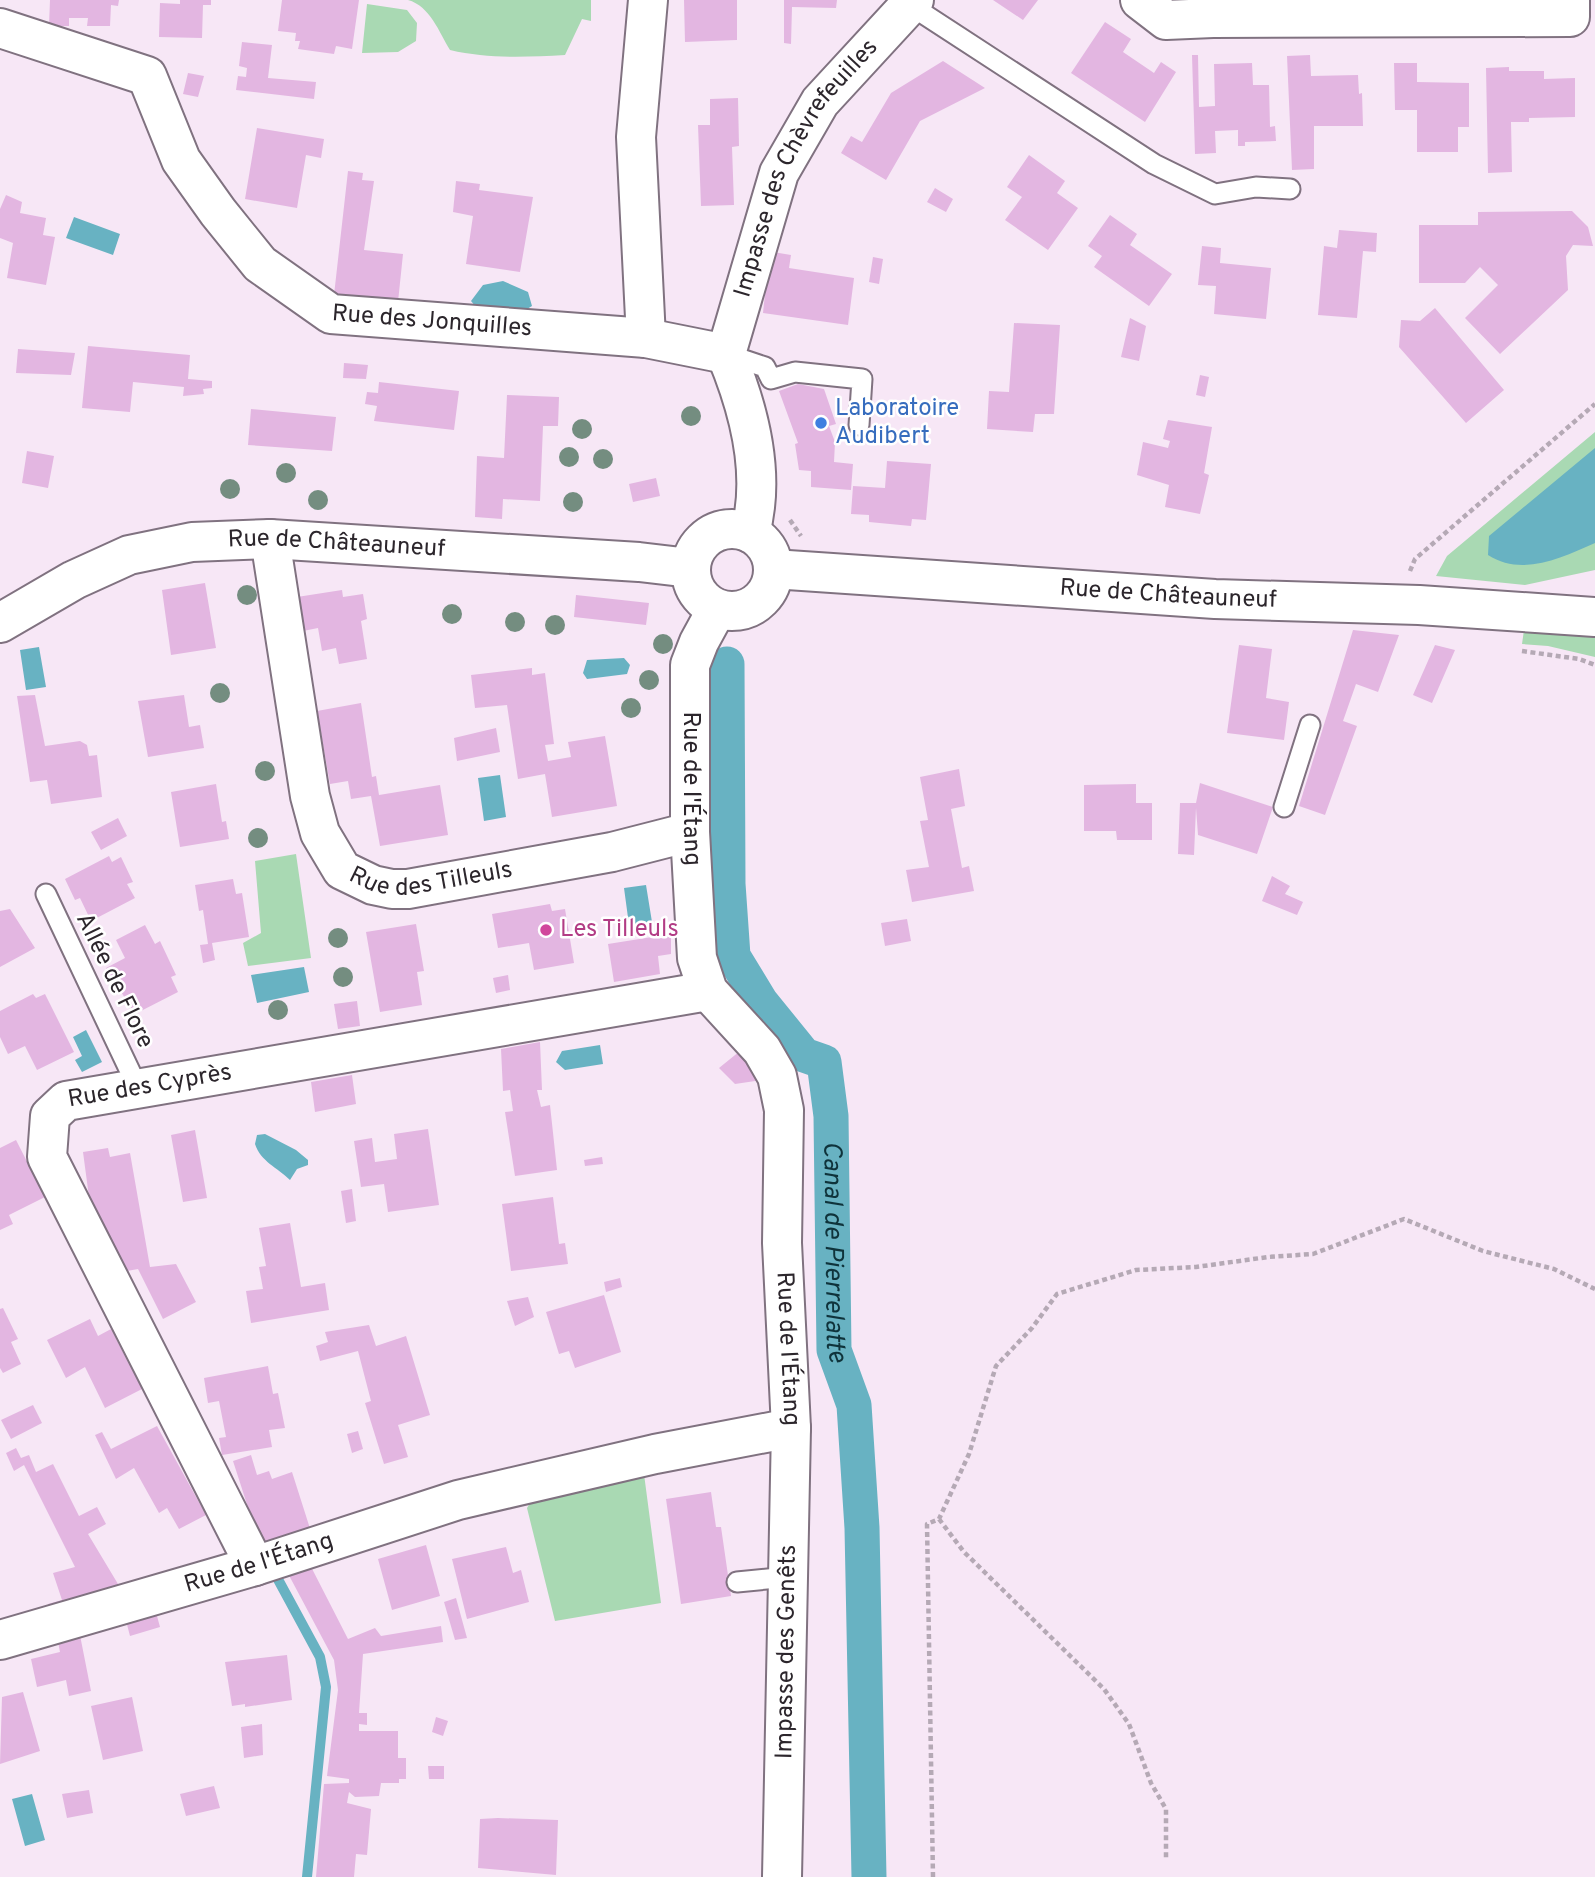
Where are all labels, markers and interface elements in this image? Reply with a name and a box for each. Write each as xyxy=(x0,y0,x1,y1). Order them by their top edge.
street label: Impasse des Chèvrefeuilles xyxy=(728,33,885,301)
street label: Rue des Jonquilles xyxy=(331,299,533,344)
place label: Laboratoire Audibert xyxy=(835,394,959,452)
marker: Laboratoire Audibert xyxy=(813,415,829,431)
street label: Rue de Châteauneuf xyxy=(227,524,446,565)
street label: Rue de Châteauneuf xyxy=(1059,573,1277,616)
street label: Rue de l'Étang xyxy=(675,711,707,867)
street label: Rue des Tilleuls xyxy=(344,855,515,904)
street label: Allée de Flore xyxy=(68,908,160,1054)
place label: Les Tilleuls xyxy=(560,915,679,945)
marker: Les Tilleuls xyxy=(538,922,554,938)
street label: Rue des Cyprès xyxy=(66,1058,234,1115)
water label: Canal de Pierrelatte xyxy=(815,1141,854,1368)
street label: Rue de l'Étang xyxy=(768,1271,806,1427)
street label: Rue de l'Étang xyxy=(181,1526,337,1601)
street label: Impasse des Genêts xyxy=(770,1544,804,1760)

